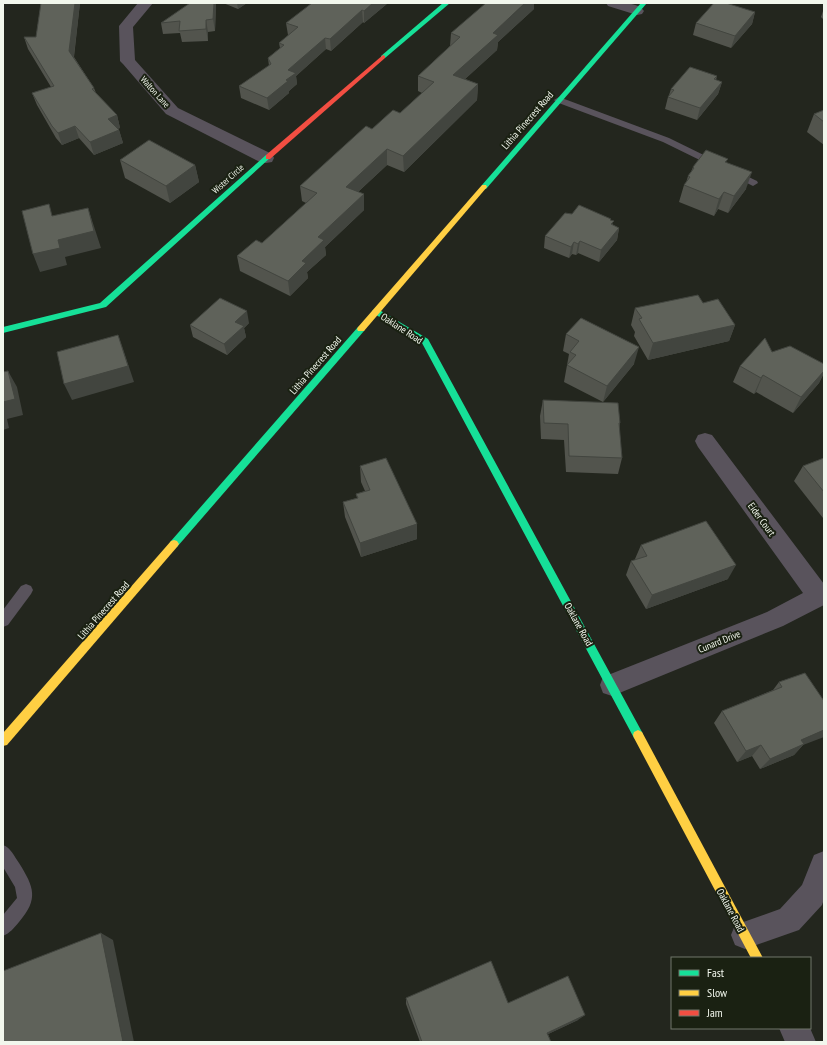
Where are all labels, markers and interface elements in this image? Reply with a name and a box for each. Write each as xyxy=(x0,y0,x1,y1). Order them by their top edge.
street label: Walton Lane xyxy=(138,74,173,110)
street label: Lithia Pinecrest Road xyxy=(499,89,556,152)
street label: Wister Circle xyxy=(209,161,246,196)
street label: Oaklane Road xyxy=(378,310,425,347)
street label: Lithia Pinecrest Road xyxy=(287,334,344,397)
street label: Eider Court xyxy=(745,500,778,539)
street label: Lithia Pinecrest Road xyxy=(75,579,132,642)
street label: Oaklane Road xyxy=(561,600,596,648)
street label: Cunard Drive xyxy=(696,627,742,656)
street label: Oaklane Road xyxy=(714,886,747,934)
legend xyxy=(671,957,811,1029)
text: Fast xyxy=(707,965,725,980)
text: Slow xyxy=(707,985,728,1000)
text: Jam xyxy=(706,1005,723,1020)

